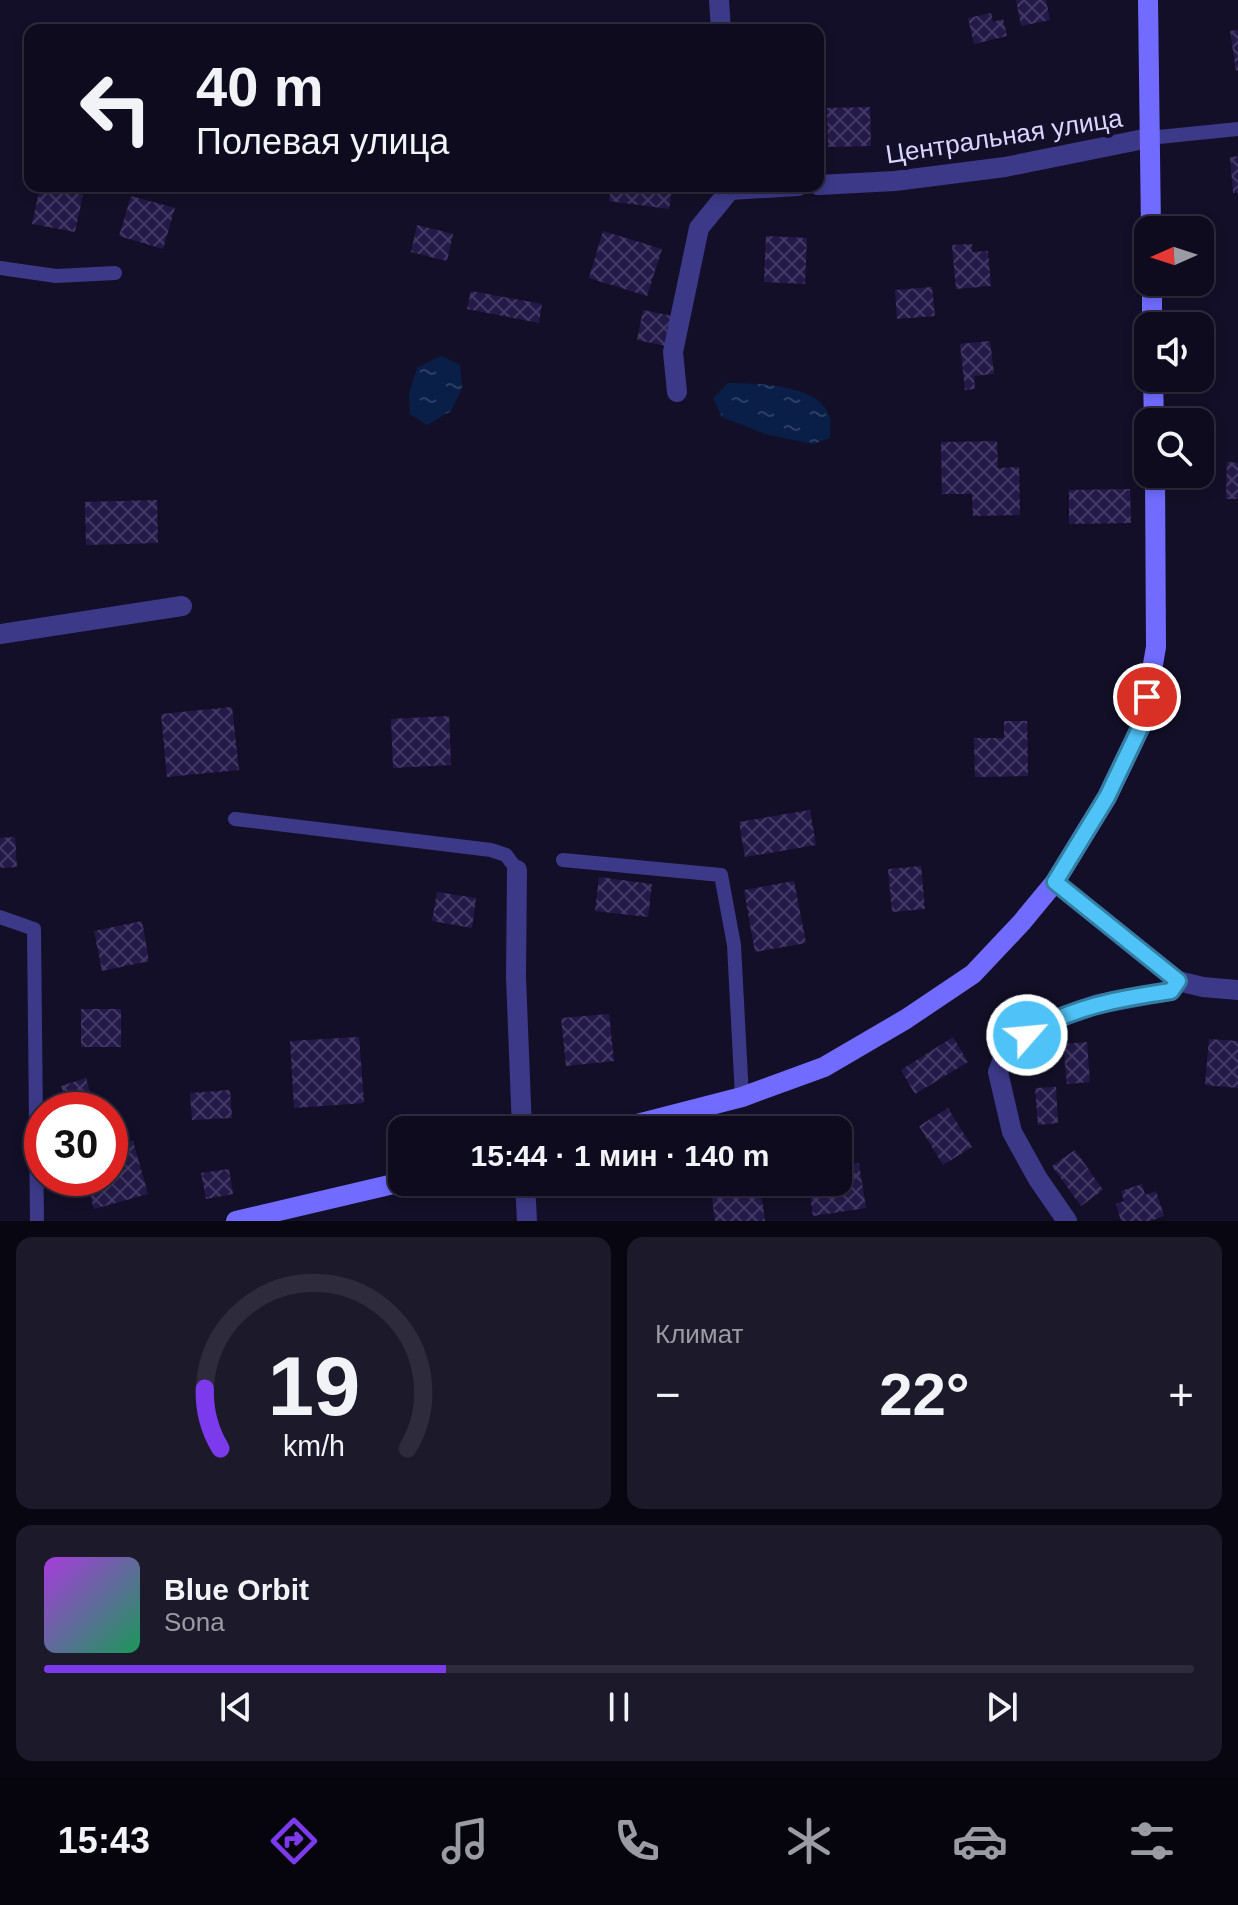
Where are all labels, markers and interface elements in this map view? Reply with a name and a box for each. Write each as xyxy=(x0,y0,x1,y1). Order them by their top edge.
text: 40 m xyxy=(196,55,324,118)
icon: left xyxy=(64,56,168,160)
street label: Центральная улица xyxy=(884,102,1125,170)
text: Полевая улица xyxy=(196,121,449,162)
north arrow xyxy=(1134,216,1214,296)
map controls xyxy=(1134,216,1214,488)
button: sound xyxy=(1134,312,1214,392)
button: search xyxy=(1134,408,1214,488)
pin xyxy=(1113,663,1181,731)
icon: arrive xyxy=(1125,675,1169,719)
position arrow xyxy=(985,993,1069,1077)
speed limit sign: 30 xyxy=(24,1092,128,1196)
text: 15:44 · 1 мин · 140 m xyxy=(471,1139,769,1172)
text: Климат xyxy=(655,1319,744,1349)
text: 19 xyxy=(267,1340,360,1433)
text: 22° xyxy=(879,1361,970,1428)
text: − xyxy=(655,1370,681,1419)
text: + xyxy=(1168,1370,1194,1419)
text: km/h xyxy=(283,1430,344,1462)
text: Blue Orbit xyxy=(164,1573,309,1606)
text: Sona xyxy=(164,1607,225,1637)
icon: previous xyxy=(214,1685,258,1729)
icon: pause xyxy=(597,1685,641,1729)
icon: next xyxy=(980,1685,1024,1729)
icon: directions xyxy=(266,1813,322,1869)
icon: music xyxy=(437,1813,493,1869)
icon: phone xyxy=(609,1813,665,1869)
icon: climate xyxy=(781,1813,837,1869)
icon: car xyxy=(952,1813,1008,1869)
icon: filters xyxy=(1124,1813,1180,1869)
text: 15:43 xyxy=(58,1820,150,1861)

